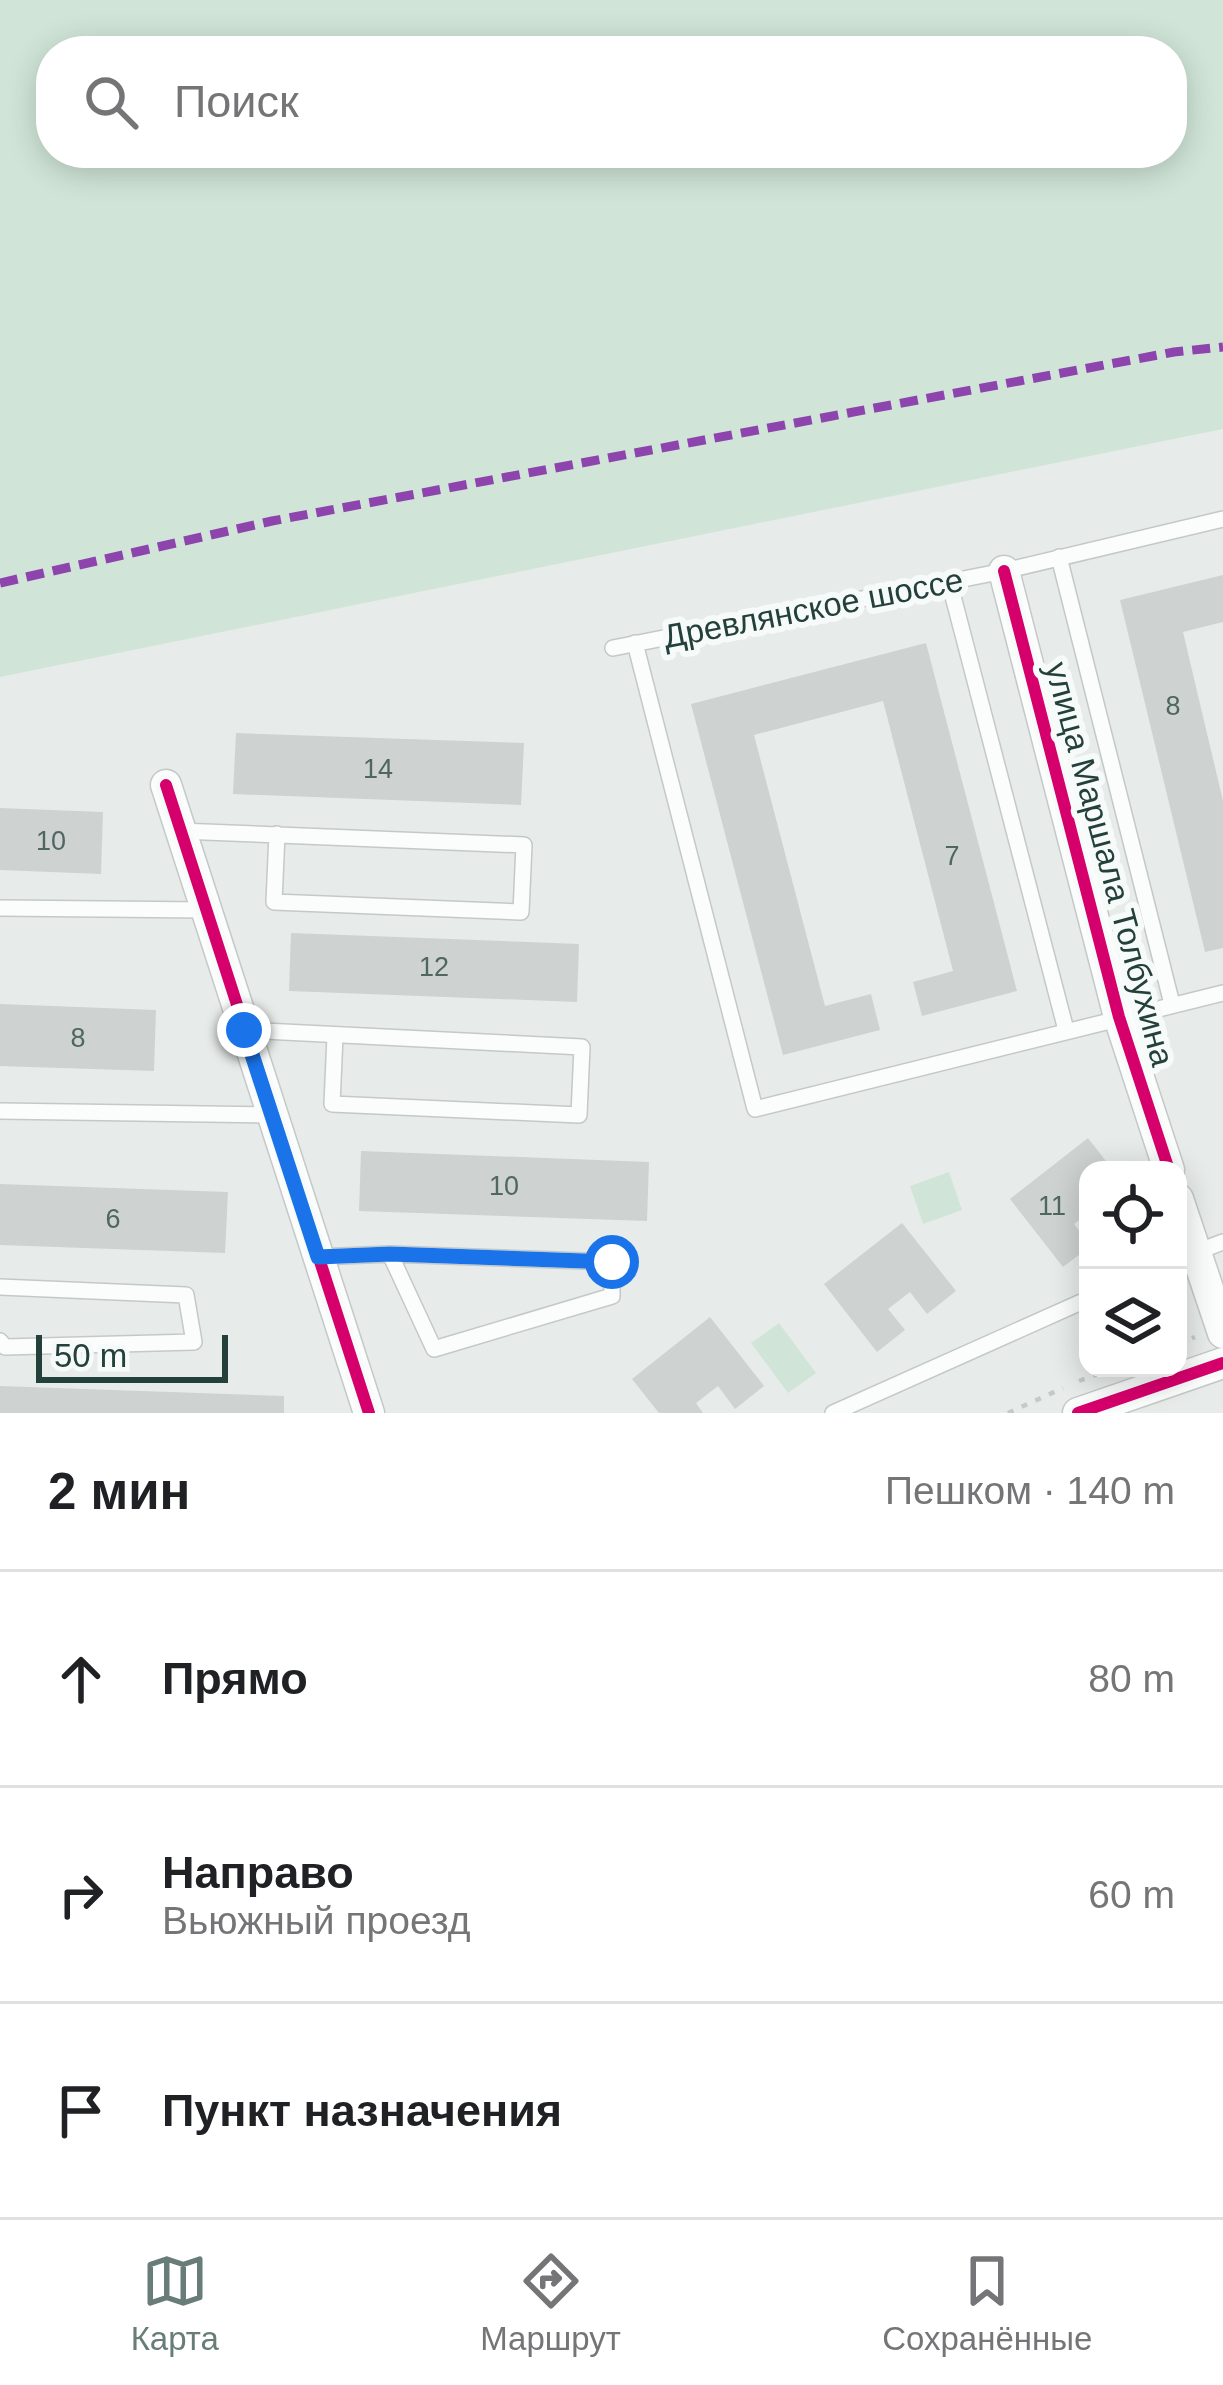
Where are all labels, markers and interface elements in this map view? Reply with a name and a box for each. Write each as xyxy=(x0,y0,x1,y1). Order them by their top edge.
search box xyxy=(36,36,1187,168)
icon: search xyxy=(78,69,144,135)
text: Поиск xyxy=(174,76,299,127)
street label: Древлянское шоссе xyxy=(660,561,966,655)
street label: улица Маршала Толбухина xyxy=(1038,658,1182,1071)
house number: 8 xyxy=(1165,691,1181,721)
house number: 14 xyxy=(363,754,393,784)
house number: 10 xyxy=(36,826,66,856)
house number: 7 xyxy=(944,841,960,871)
house number: 12 xyxy=(419,952,449,982)
route end xyxy=(217,1003,271,1057)
house number: 8 xyxy=(70,1023,86,1053)
map controls xyxy=(1079,1161,1187,1377)
button: locate xyxy=(1079,1161,1187,1269)
house number: 10 xyxy=(489,1171,519,1201)
house number: 11 xyxy=(1038,1191,1066,1221)
house number: 6 xyxy=(105,1204,121,1234)
route start xyxy=(585,1235,639,1289)
button: layers xyxy=(1079,1269,1187,1377)
scale bar xyxy=(36,1329,228,1382)
text: 50 m xyxy=(54,1337,127,1374)
text: 2 мин xyxy=(48,1463,190,1520)
text: Пешком · 140 m xyxy=(885,1469,1175,1512)
icon: ahead xyxy=(48,1646,114,1712)
text: Прямо xyxy=(162,1653,308,1704)
text: 80 m xyxy=(1088,1657,1175,1700)
text: Направо xyxy=(162,1847,354,1898)
icon: right xyxy=(48,1862,114,1928)
text: 60 m xyxy=(1088,1873,1175,1916)
text: Вьюжный проезд xyxy=(162,1899,471,1942)
icon: arrive xyxy=(48,2078,114,2144)
text: Пункт назначения xyxy=(162,2085,562,2136)
tab: Карта xyxy=(131,2248,219,2358)
tab: Маршрут xyxy=(480,2248,621,2358)
tab: Сохранённые xyxy=(882,2248,1092,2358)

